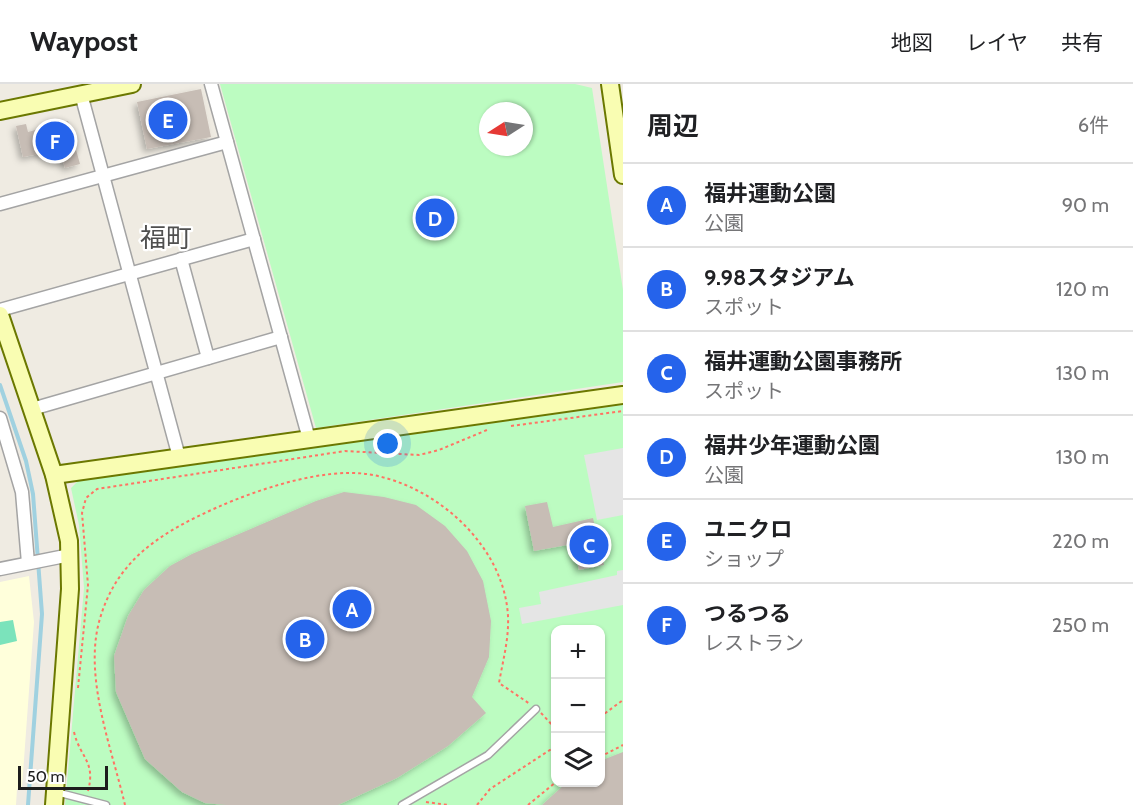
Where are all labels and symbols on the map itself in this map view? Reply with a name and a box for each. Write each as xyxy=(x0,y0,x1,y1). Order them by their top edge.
pin: E xyxy=(148,98,188,142)
north arrow xyxy=(479,102,533,156)
pin: F xyxy=(36,118,74,164)
pin: D xyxy=(416,196,454,240)
district label: 福町 xyxy=(140,222,192,254)
your location xyxy=(373,429,402,458)
pin: C xyxy=(570,522,608,568)
pin: A xyxy=(332,586,372,632)
pin: B xyxy=(286,616,324,662)
scale bar xyxy=(18,763,108,790)

